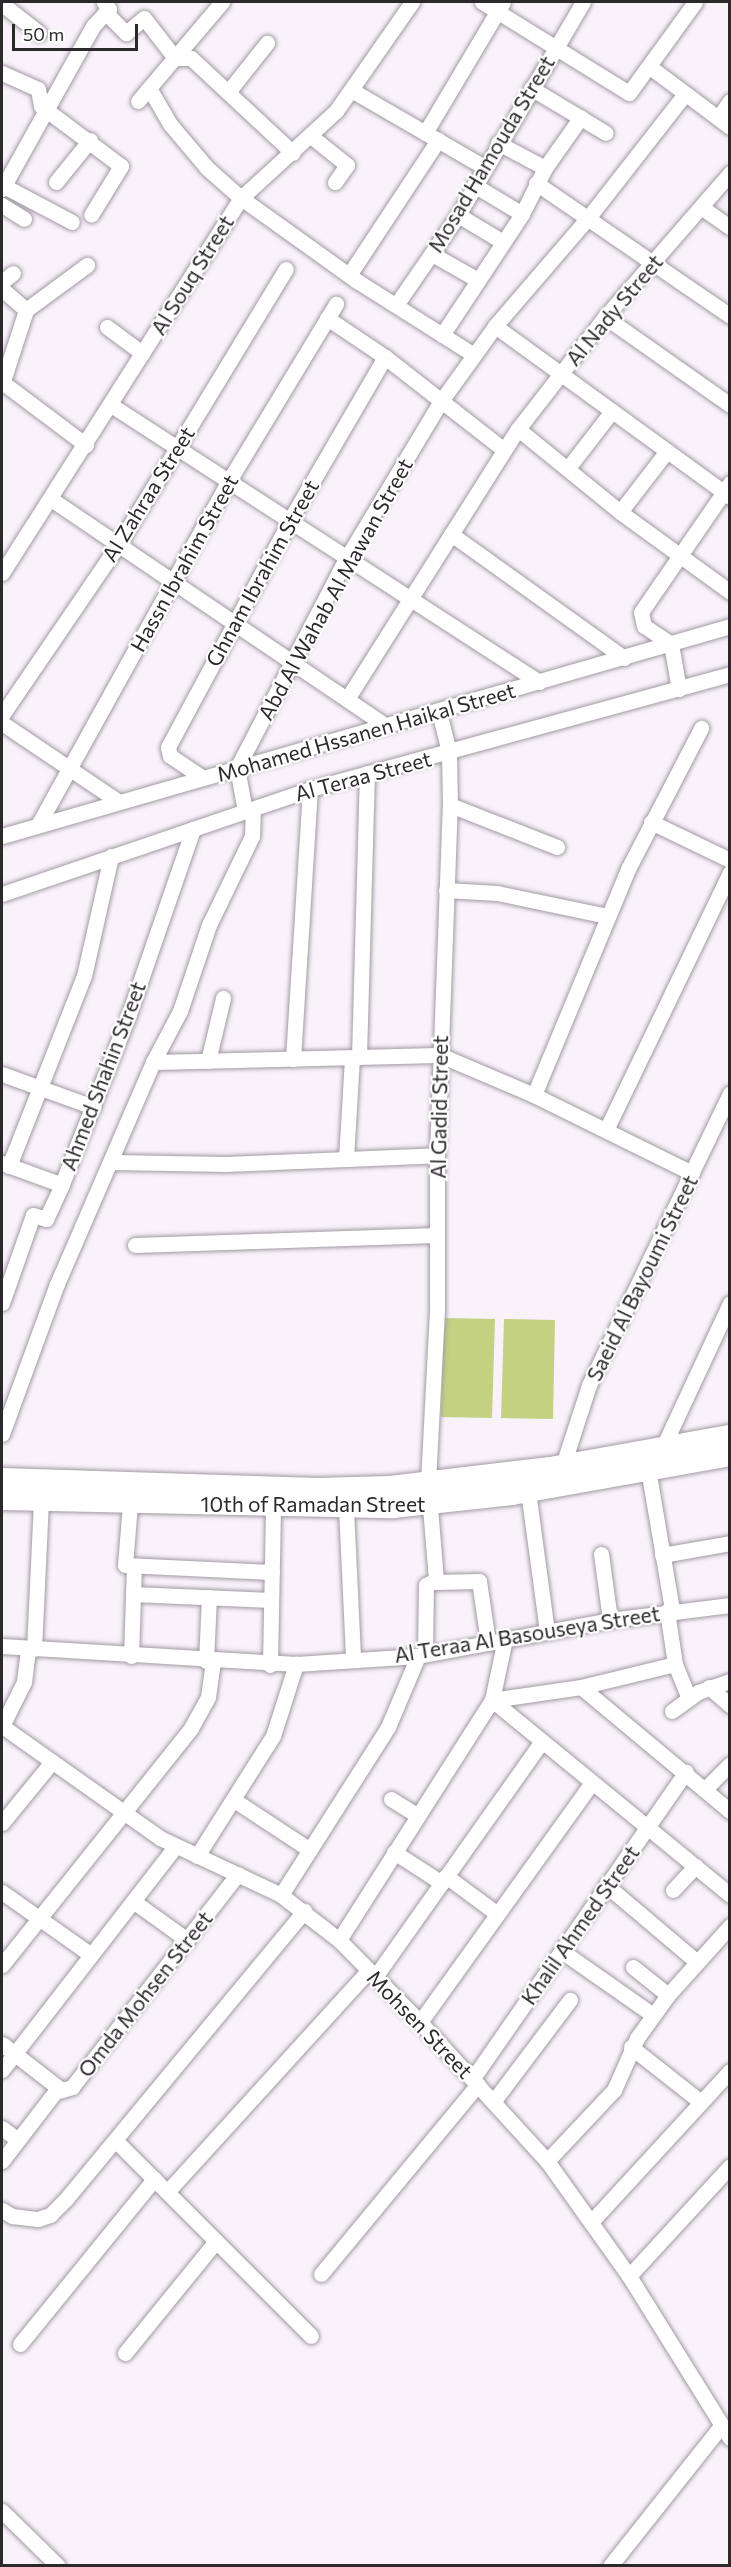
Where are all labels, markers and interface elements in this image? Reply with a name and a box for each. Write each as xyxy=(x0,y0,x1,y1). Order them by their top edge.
scale bar xyxy=(15,12,141,50)
text: 50 m xyxy=(23,23,64,45)
street label: Mosad Hamouda Street xyxy=(422,51,560,257)
street label: Al Souq Street xyxy=(145,211,239,339)
street label: Al Nady Street xyxy=(560,249,668,371)
street label: Al Zahraa Street xyxy=(96,422,200,566)
street label: Abd Al Wahab Al Mawan Street xyxy=(252,454,418,724)
street label: Hassn Ibrahim Street xyxy=(125,470,243,656)
street label: Ghnam Ibrahim Street xyxy=(200,475,324,671)
street label: Mohamed Hssanen Haikal Street xyxy=(214,677,518,787)
street label: Al Teraa Street xyxy=(292,746,434,806)
street label: Ahmed Shahin Street xyxy=(55,978,151,1174)
street label: Al Gadid Street xyxy=(425,1035,453,1179)
street label: Saeid Al Bayoumi Street xyxy=(581,1171,703,1385)
street label: 10th of Ramadan Street xyxy=(201,1491,425,1517)
street label: Al Teraa Al Basouseya Street xyxy=(392,1601,662,1667)
street label: Khalil Ahmed Street xyxy=(516,1841,644,2009)
street label: Omda Mohsen Street xyxy=(72,1906,218,2082)
street label: Mohsen Street xyxy=(362,1965,478,2083)

